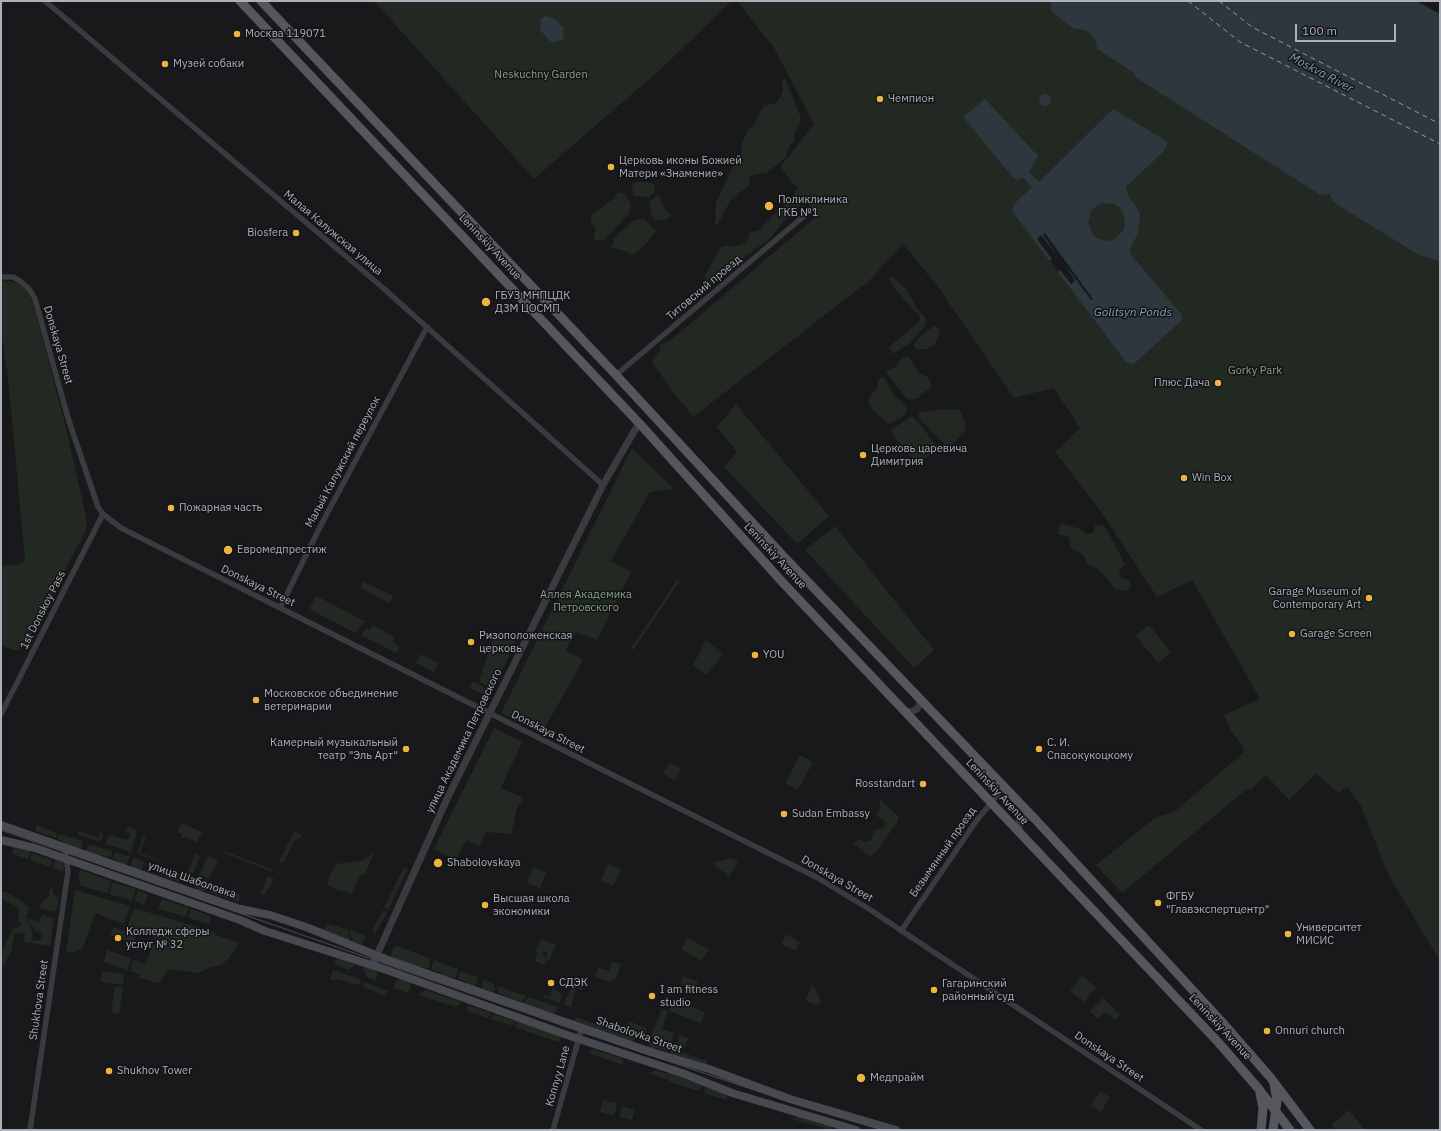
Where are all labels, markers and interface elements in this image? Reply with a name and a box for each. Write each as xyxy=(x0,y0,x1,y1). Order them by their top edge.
scale bar xyxy=(1297,16,1398,42)
text: 100 m xyxy=(1302,23,1337,38)
place label: Москва 119071 xyxy=(245,27,326,41)
marker: Москва 119071 xyxy=(232,29,242,39)
water label: Moskva River xyxy=(1287,50,1355,96)
place label: Музей собаки xyxy=(173,57,244,71)
marker: Музей собаки xyxy=(160,59,170,69)
park label: Neskuchny Garden xyxy=(494,68,588,82)
place label: Чемпион xyxy=(888,92,934,106)
marker: Чемпион xyxy=(875,94,885,104)
place label: Церковь иконы Божией Матери «Знамение» xyxy=(619,154,742,180)
marker: Церковь иконы Божией Матери «Знамение» xyxy=(606,162,616,172)
street label: Малая Калужская улица xyxy=(281,188,385,278)
place label: Поликлиника ГКБ №1 xyxy=(778,193,848,219)
marker: Поликлиника ГКБ №1 xyxy=(763,200,775,212)
street label: Leninskiy Avenue xyxy=(456,211,524,283)
place label: Biosfera xyxy=(247,226,288,240)
marker: Biosfera xyxy=(291,228,301,238)
street label: Титовский проезд xyxy=(664,253,744,323)
place label: ГБУЗ МНПЦДК ДЗМ ЦОСМП xyxy=(495,289,571,315)
marker: ГБУЗ МНПЦДК ДЗМ ЦОСМП xyxy=(480,296,492,308)
street label: Donskaya Street xyxy=(41,304,75,386)
water label: Golitsyn Ponds xyxy=(1094,306,1172,320)
park label: Gorky Park xyxy=(1228,364,1282,378)
place label: Плюс Дача xyxy=(1154,376,1210,390)
marker: Плюс Дача xyxy=(1213,378,1223,388)
street label: Малый Калужский переулок xyxy=(303,394,383,530)
place label: Церковь царевича Димитрия xyxy=(871,442,967,468)
marker: Церковь царевича Димитрия xyxy=(858,450,868,460)
place label: Win Box xyxy=(1192,471,1232,485)
marker: Win Box xyxy=(1179,473,1189,483)
place label: Пожарная часть xyxy=(179,501,262,515)
marker: Пожарная часть xyxy=(166,503,176,513)
street label: Leninskiy Avenue xyxy=(741,520,809,592)
place label: Евромедпрестиж xyxy=(237,543,327,557)
marker: Евромедпрестиж xyxy=(222,544,234,556)
street label: Donskaya Street xyxy=(219,562,297,610)
street label: 1st Donskoy Pass xyxy=(18,569,68,651)
place label: Garage Museum of Contemporary Art xyxy=(1269,585,1361,611)
park label: Аллея Академика Петровского xyxy=(540,588,632,614)
marker: Garage Museum of Contemporary Art xyxy=(1364,593,1374,603)
place label: Garage Screen xyxy=(1300,627,1372,641)
place label: Ризоположенская церковь xyxy=(479,629,572,655)
marker: Garage Screen xyxy=(1287,629,1297,639)
marker: Ризоположенская церковь xyxy=(466,637,476,647)
place label: YOU xyxy=(763,648,784,662)
marker: YOU xyxy=(750,650,760,660)
street label: улица Академика Петровского xyxy=(423,667,505,815)
place label: Московское объединение ветеринарии xyxy=(264,687,398,713)
marker: Московское объединение ветеринарии xyxy=(251,695,261,705)
street label: Donskaya Street xyxy=(509,708,587,756)
place label: Камерный музыкальный театр "Эль Арт" xyxy=(270,736,398,762)
place label: С. И. Спасокукоцкому xyxy=(1047,736,1133,762)
marker: Камерный музыкальный театр "Эль Арт" xyxy=(401,744,411,754)
marker: С. И. Спасокукоцкому xyxy=(1034,744,1044,754)
street label: Leninskiy Avenue xyxy=(963,756,1031,828)
place label: Rosstandart xyxy=(855,777,915,791)
marker: Rosstandart xyxy=(918,779,928,789)
street label: Безымянный проезд xyxy=(907,804,979,900)
place label: Sudan Embassy xyxy=(792,807,870,821)
marker: Sudan Embassy xyxy=(779,809,789,819)
street label: Donskaya Street xyxy=(799,853,875,905)
place label: Shabolovskaya xyxy=(447,856,521,870)
marker: Shabolovskaya xyxy=(432,857,444,869)
street label: улица Шаболовка xyxy=(146,859,238,901)
place label: ФГБУ "Главэкспертцентр" xyxy=(1166,890,1269,916)
place label: Высшая школа экономики xyxy=(493,892,570,918)
marker: ФГБУ "Главэкспертцентр" xyxy=(1153,898,1163,908)
marker: Высшая школа экономики xyxy=(480,900,490,910)
place label: Университет МИСИС xyxy=(1296,921,1362,947)
place label: Колледж сферы услуг № 32 xyxy=(126,925,209,951)
marker: Университет МИСИС xyxy=(1283,929,1293,939)
marker: Колледж сферы услуг № 32 xyxy=(113,933,123,943)
street label: Shukhova Street xyxy=(27,959,51,1041)
place label: СДЭК xyxy=(559,976,588,990)
place label: Гагаринский районный суд xyxy=(942,977,1014,1003)
marker: СДЭК xyxy=(546,978,556,988)
place label: I am fitness studio xyxy=(660,983,718,1009)
marker: Гагаринский районный суд xyxy=(929,985,939,995)
marker: I am fitness studio xyxy=(647,991,657,1001)
street label: Leninskiy Avenue xyxy=(1186,991,1254,1063)
street label: Shabolovka Street xyxy=(594,1014,684,1056)
place label: Onnuri church xyxy=(1275,1024,1345,1038)
marker: Onnuri church xyxy=(1262,1026,1272,1036)
street label: Donskaya Street xyxy=(1072,1029,1146,1085)
street label: Konnyy Lane xyxy=(543,1044,573,1108)
place label: Shukhov Tower xyxy=(117,1064,192,1078)
marker: Shukhov Tower xyxy=(104,1066,114,1076)
place label: Медпрайм xyxy=(870,1071,924,1085)
marker: Медпрайм xyxy=(855,1072,867,1084)

